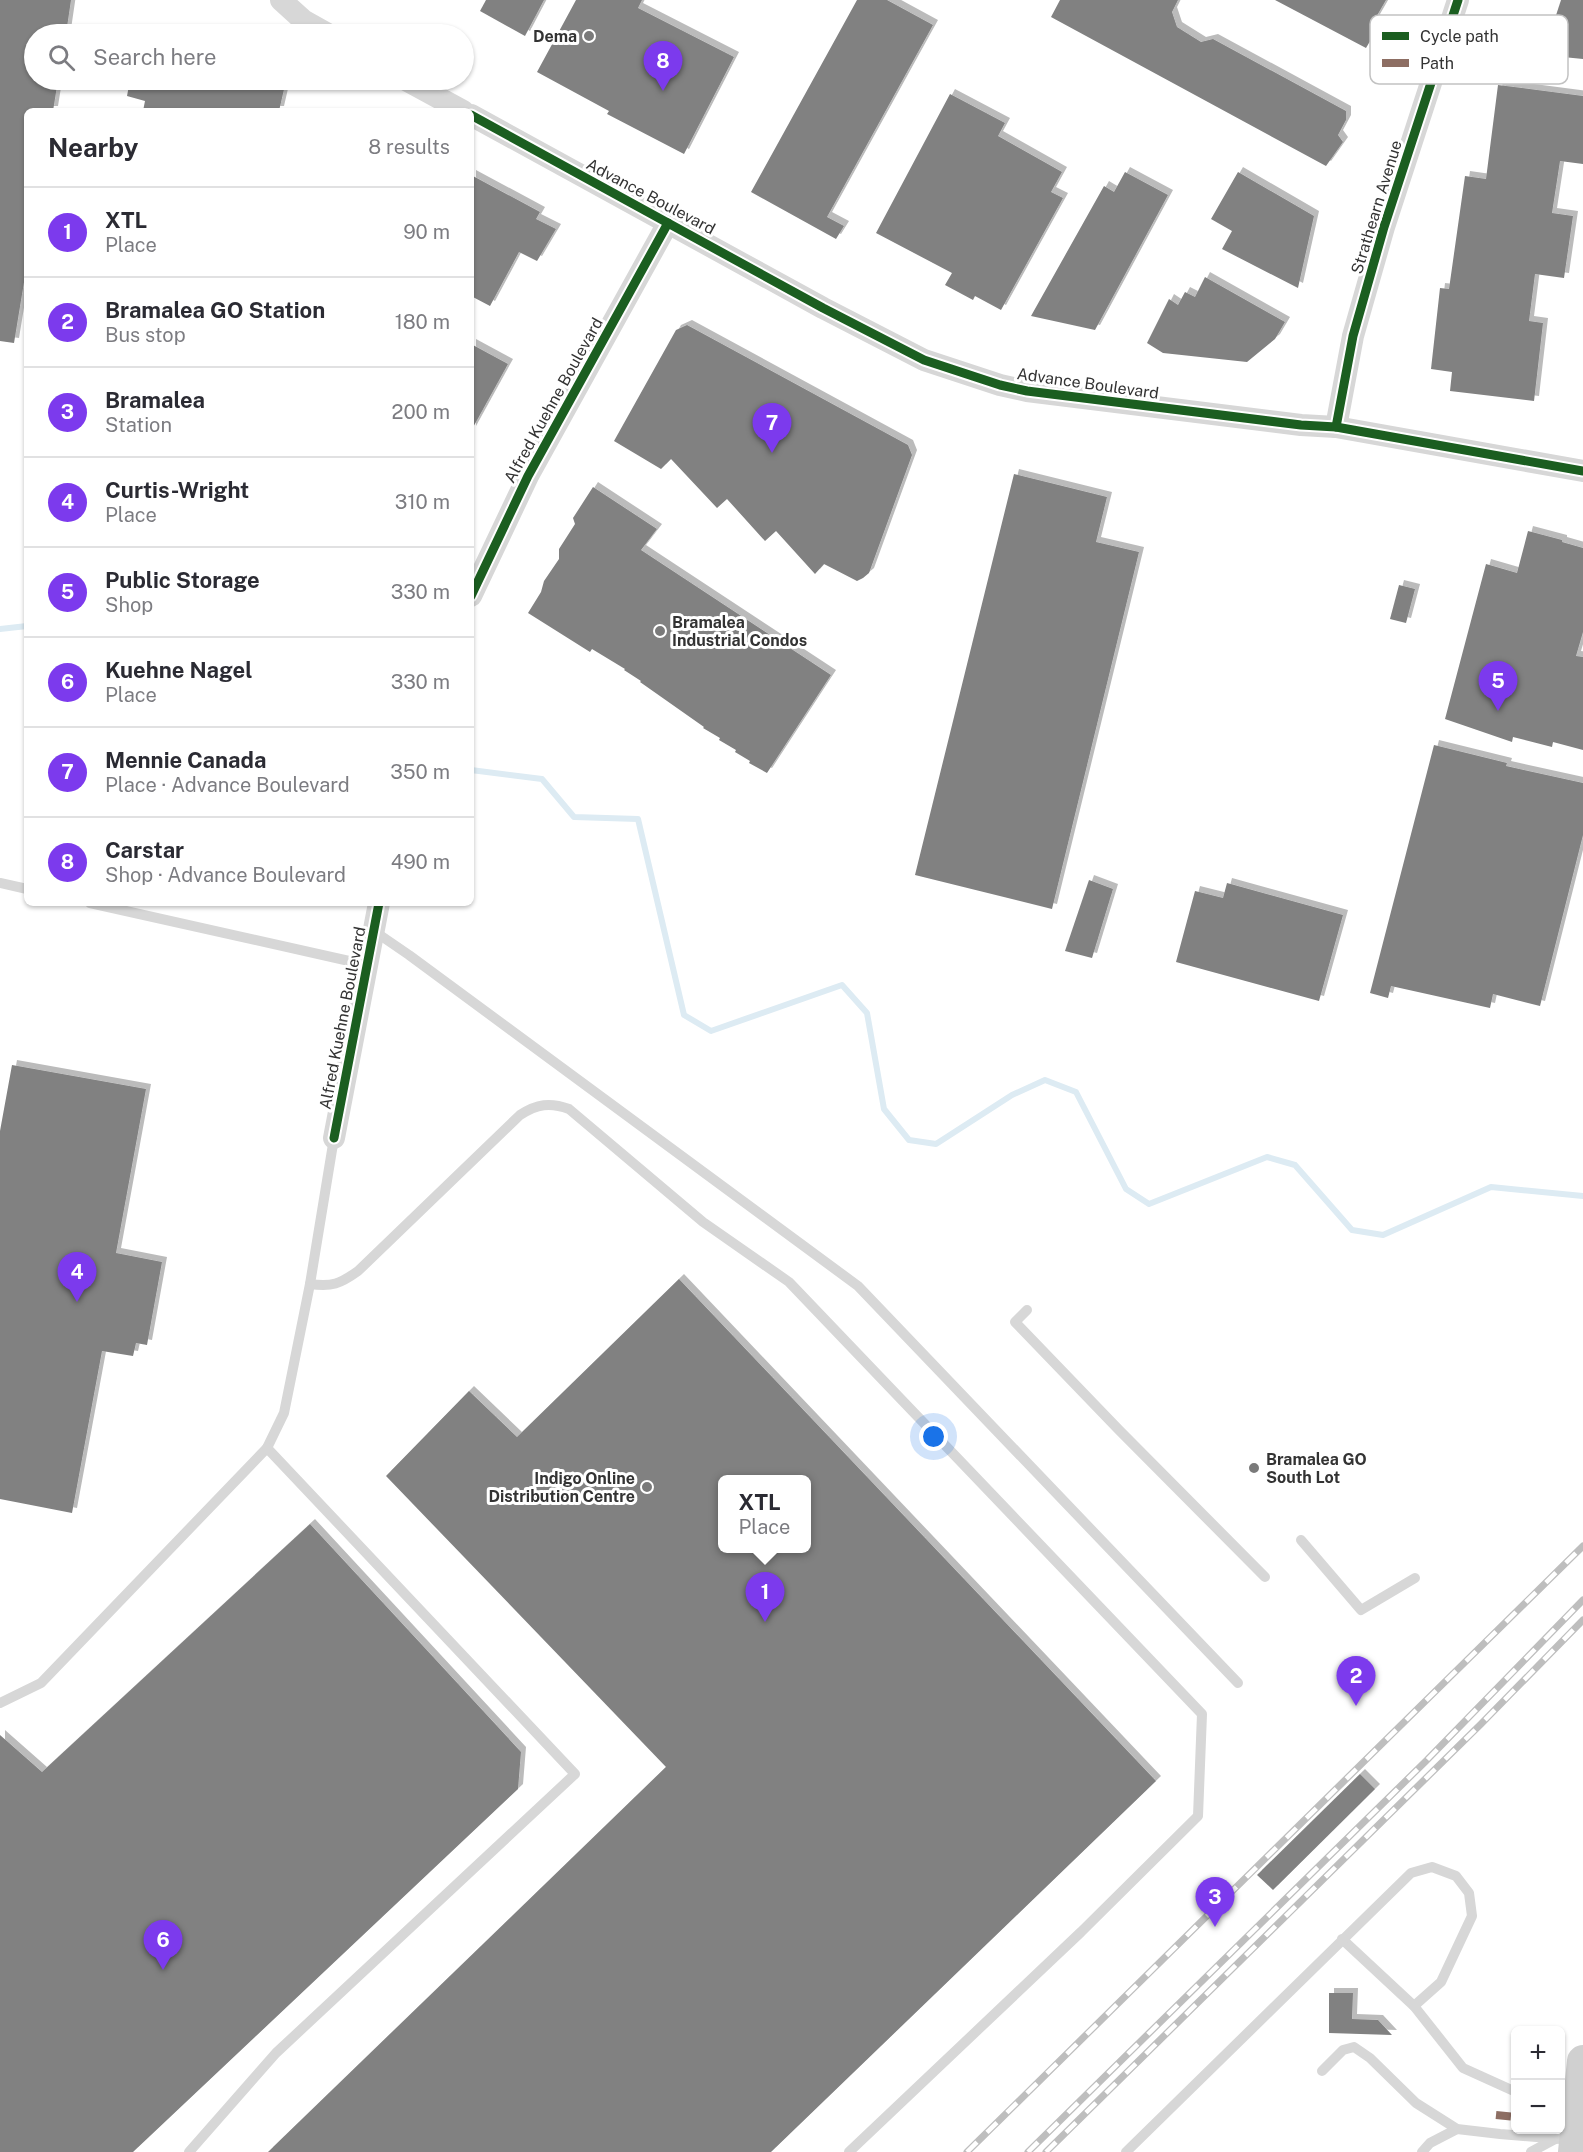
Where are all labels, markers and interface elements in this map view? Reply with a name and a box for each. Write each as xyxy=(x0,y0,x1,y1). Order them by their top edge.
legend xyxy=(1370,15,1568,84)
search box xyxy=(24,24,474,90)
place label: Dema xyxy=(533,27,577,46)
text: Cycle path xyxy=(1420,27,1499,46)
marker: Dema xyxy=(582,29,596,43)
icon: search xyxy=(45,41,78,74)
pin: 8 xyxy=(644,42,682,91)
text: Search here xyxy=(93,44,217,70)
text: Path xyxy=(1420,54,1454,73)
text: Nearby xyxy=(48,132,138,163)
text: 8 results xyxy=(368,135,450,159)
street label: Strathearn Avenue xyxy=(1347,138,1406,276)
street label: Advance Boulevard xyxy=(583,154,718,238)
text: XTL xyxy=(105,207,147,233)
text: 1 xyxy=(63,220,72,244)
text: 90 m xyxy=(403,220,450,244)
text: Place xyxy=(105,233,157,257)
text: Bramalea GO Station xyxy=(105,297,325,323)
text: 2 xyxy=(61,310,74,334)
text: 180 m xyxy=(395,310,450,334)
street label: Alfred Kuehne Boulevard xyxy=(500,314,607,486)
text: Bus stop xyxy=(105,323,186,347)
street label: Advance Boulevard xyxy=(1016,364,1160,403)
text: Bramalea xyxy=(105,387,205,413)
text: 3 xyxy=(61,400,74,424)
text: 200 m xyxy=(392,400,450,424)
pin: 7 xyxy=(752,404,792,453)
text: Station xyxy=(105,413,172,437)
text: Curtis-Wright xyxy=(105,477,249,503)
text: 4 xyxy=(61,490,74,514)
text: 310 m xyxy=(395,490,450,514)
text: Place xyxy=(105,503,157,527)
text: Public Storage xyxy=(105,567,260,593)
text: 5 xyxy=(61,580,74,604)
text: 330 m xyxy=(391,580,450,604)
text: Shop xyxy=(105,593,153,617)
place label: Bramalea Industrial Condos xyxy=(672,613,807,650)
marker: Bramalea Industrial Condos xyxy=(653,624,667,638)
text: Kuehne Nagel xyxy=(105,657,253,683)
pin: 5 xyxy=(1478,662,1518,711)
text: 6 xyxy=(61,670,74,694)
text: 330 m xyxy=(391,670,450,694)
text: Place xyxy=(105,683,157,707)
text: Mennie Canada xyxy=(105,747,266,773)
text: 7 xyxy=(61,760,74,784)
text: 350 m xyxy=(390,760,450,784)
text: Place · Advance Boulevard xyxy=(105,773,350,797)
text: Carstar xyxy=(105,837,184,863)
text: 8 xyxy=(61,850,74,874)
text: 490 m xyxy=(391,850,450,874)
text: Shop · Advance Boulevard xyxy=(105,863,346,887)
street label: Alfred Kuehne Boulevard xyxy=(315,925,370,1111)
pin: 4 xyxy=(58,1252,97,1302)
your location xyxy=(919,1422,948,1451)
place label: Bramalea GO South Lot xyxy=(1266,1450,1367,1487)
marker: Bramalea GO South Lot xyxy=(1247,1461,1261,1475)
place label: Indigo Online Distribution Centre xyxy=(488,1469,635,1506)
popup xyxy=(718,1475,811,1553)
marker: Indigo Online Distribution Centre xyxy=(640,1480,654,1494)
text: XTL xyxy=(739,1489,781,1515)
text: Place xyxy=(739,1515,790,1539)
pin: 1 xyxy=(746,1572,784,1622)
pin: 2 xyxy=(1336,1656,1376,1706)
pin: 3 xyxy=(1196,1878,1234,1927)
pin: 6 xyxy=(144,1920,182,1970)
map controls xyxy=(1511,2026,1565,2134)
button: + xyxy=(1511,2026,1565,2080)
button: − xyxy=(1511,2080,1565,2134)

